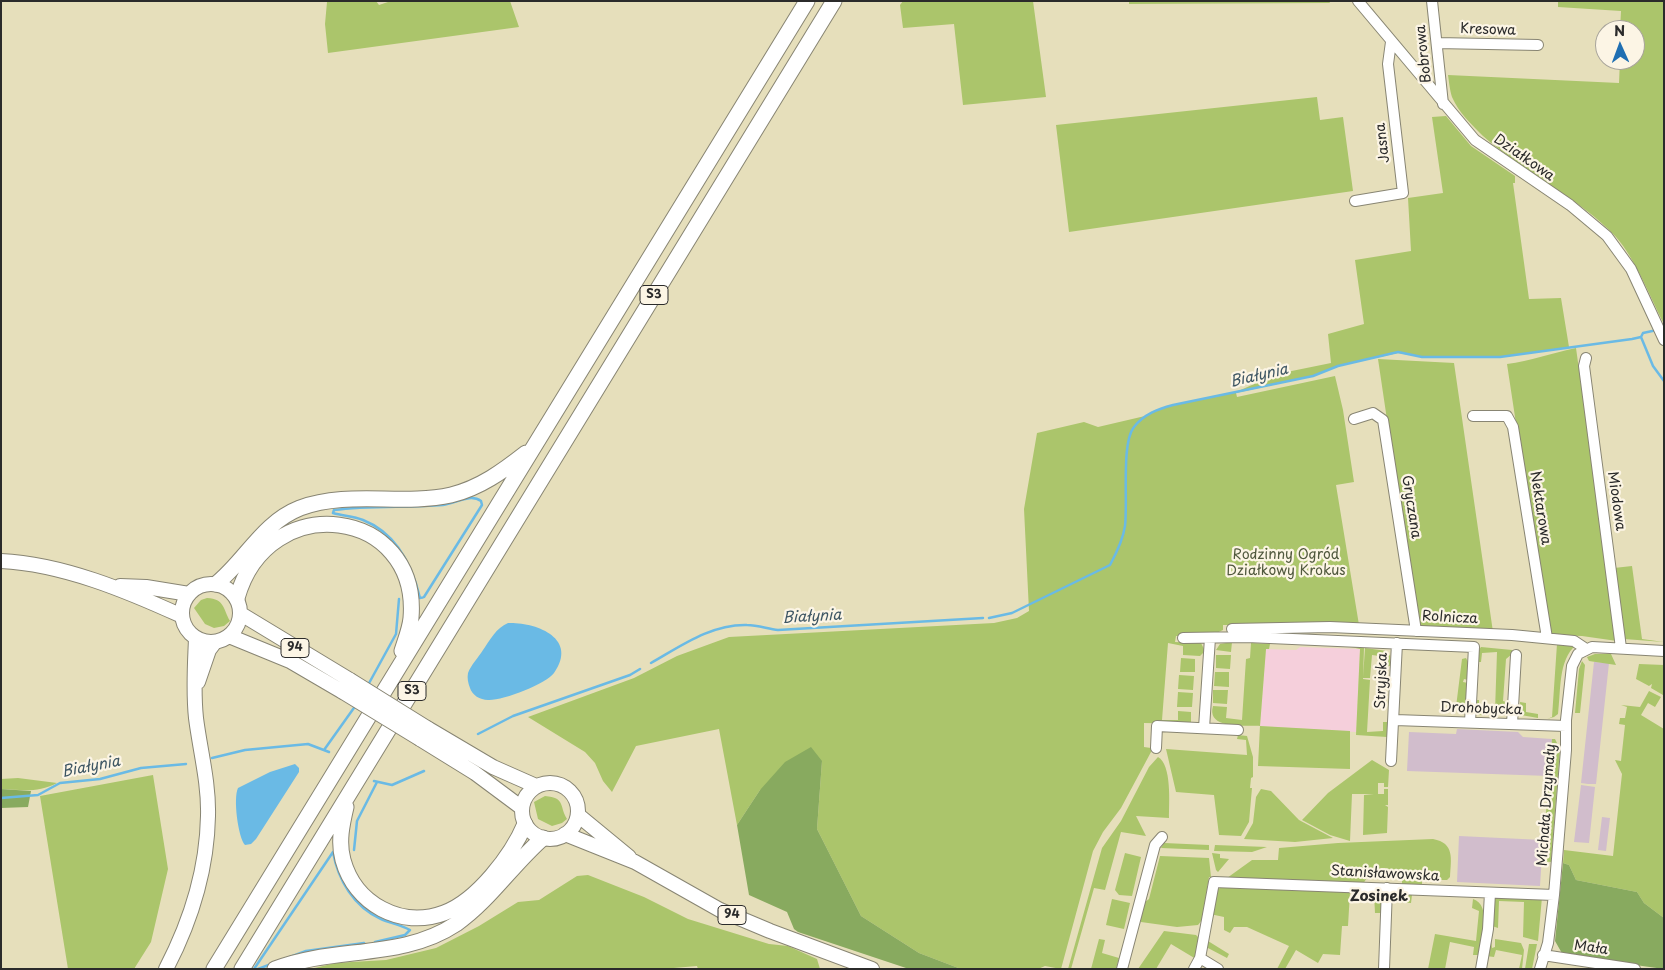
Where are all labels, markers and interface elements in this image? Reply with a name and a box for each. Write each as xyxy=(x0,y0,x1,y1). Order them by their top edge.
north arrow xyxy=(1595,20,1645,70)
text: N xyxy=(1614,20,1625,41)
street label: Kresowa xyxy=(1460,21,1516,39)
street label: Bobrowa xyxy=(1413,24,1435,84)
street label: Jasna xyxy=(1372,122,1394,164)
street label: Działkowa xyxy=(1490,131,1558,185)
road number: S3 xyxy=(640,286,668,304)
water label: Białynia xyxy=(1228,361,1290,391)
street label: Nektarowa xyxy=(1526,470,1554,546)
street label: Miodowa xyxy=(1604,470,1628,532)
street label: Gryczana xyxy=(1398,474,1424,540)
park label: Rodzinny Ogród Działkowy Krokus xyxy=(1226,547,1346,580)
water label: Białynia xyxy=(782,606,842,628)
street label: Rolnicza xyxy=(1422,608,1478,628)
road number: 94 xyxy=(281,638,309,658)
street label: Stryjska xyxy=(1373,652,1391,710)
road number: S3 xyxy=(398,681,426,700)
street label: Drohobycka xyxy=(1439,699,1523,719)
street label: Michała Drzymały xyxy=(1534,743,1560,867)
water label: Białynia xyxy=(60,753,122,781)
street label: Stanisławowska xyxy=(1330,863,1440,885)
district label: Zosinek xyxy=(1350,888,1408,906)
road number: 94 xyxy=(718,906,746,924)
street label: Mała xyxy=(1573,937,1609,959)

